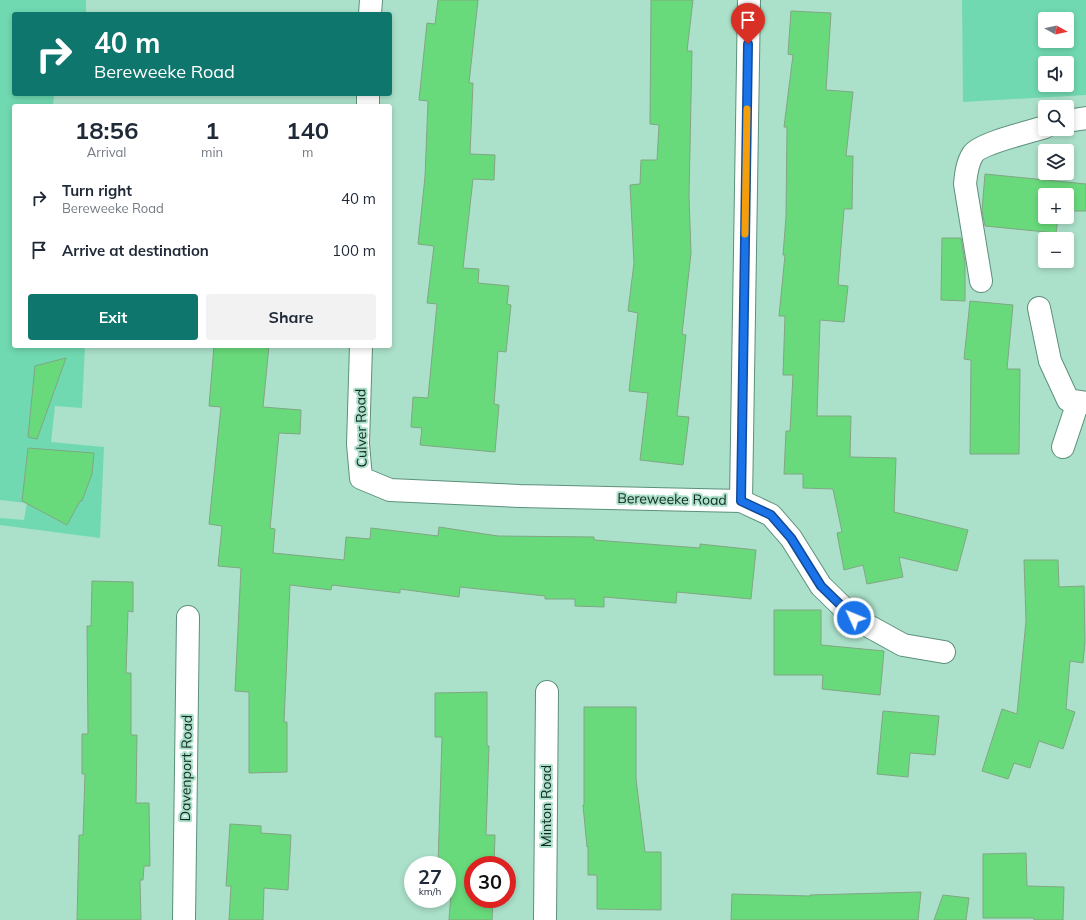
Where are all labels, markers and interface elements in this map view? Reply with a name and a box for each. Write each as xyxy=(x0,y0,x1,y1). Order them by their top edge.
pin xyxy=(731,3,765,44)
icon: arrive xyxy=(737,9,759,31)
north arrow xyxy=(1038,12,1074,48)
map controls xyxy=(1038,12,1074,268)
text: 40 m xyxy=(94,25,160,60)
icon: right xyxy=(28,28,80,80)
button: sound xyxy=(1038,56,1074,92)
text: Bereweeke Road xyxy=(94,60,235,83)
button: search xyxy=(1038,100,1074,136)
text: 18:56 xyxy=(75,115,138,145)
text: 1 xyxy=(205,115,219,145)
text: 140 xyxy=(286,115,329,145)
text: Arrival xyxy=(87,144,126,160)
text: min xyxy=(201,144,223,160)
text: m xyxy=(302,144,313,160)
button: layers xyxy=(1038,144,1074,180)
text: Turn right xyxy=(62,181,132,200)
icon: right xyxy=(28,187,50,209)
button: + xyxy=(1038,188,1074,224)
text: 40 m xyxy=(341,189,376,208)
text: Bereweeke Road xyxy=(62,200,164,216)
button: − xyxy=(1038,232,1074,268)
icon: arrive xyxy=(28,239,50,261)
text: Arrive at destination xyxy=(62,241,209,260)
text: 100 m xyxy=(332,241,376,260)
button: Exit xyxy=(28,294,198,340)
button: Share xyxy=(206,294,376,340)
street label: Culver Road xyxy=(351,388,371,468)
street label: Bereweeke Road xyxy=(617,489,727,509)
position arrow xyxy=(833,597,875,639)
street label: Davenport Road xyxy=(176,715,196,821)
street label: Minton Road xyxy=(537,765,555,847)
speed limit sign: 30 xyxy=(464,856,516,908)
text: 27 xyxy=(418,864,442,889)
text: km/h xyxy=(419,885,441,898)

